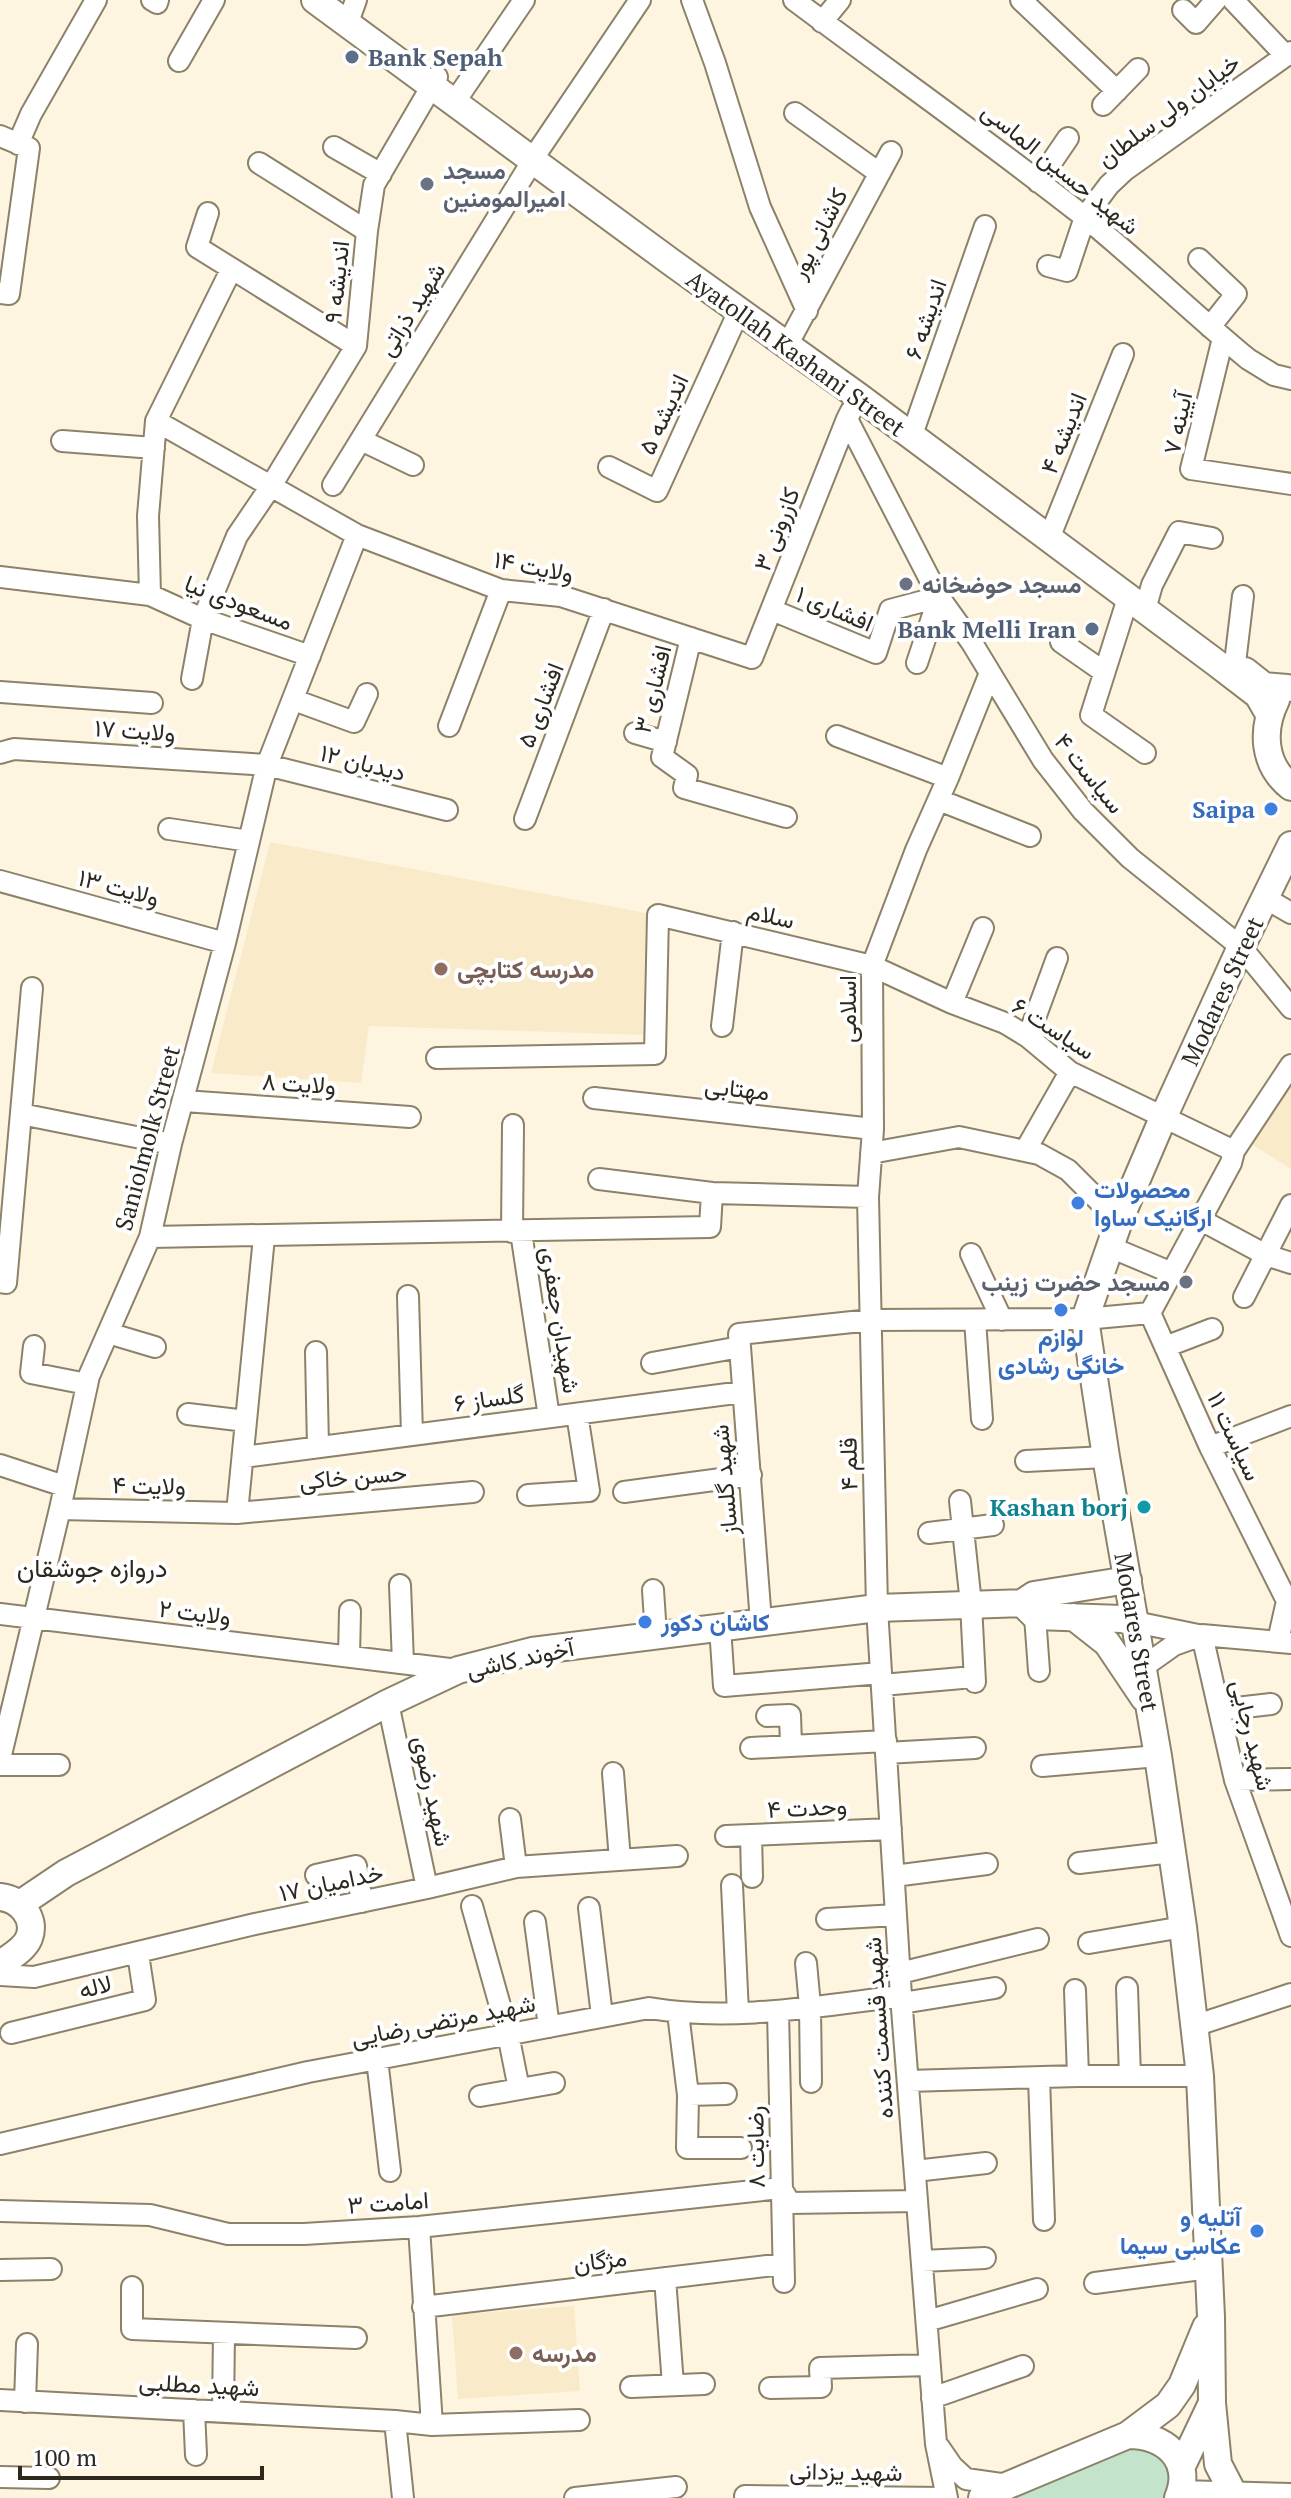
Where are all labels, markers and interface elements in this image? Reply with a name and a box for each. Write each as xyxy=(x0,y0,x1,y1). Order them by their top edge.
place label: Bank Sepah xyxy=(368,41,503,73)
street label: خیابان ولی سلطان xyxy=(1090,46,1246,174)
marker: Bank Sepah xyxy=(343,48,361,66)
street label: شهید حسین الماسی xyxy=(975,94,1147,242)
place label: مسجد امیرالمومنین xyxy=(443,154,566,214)
marker: مسجد امیرالمومنین xyxy=(418,175,436,193)
street label: کاشانی پور xyxy=(781,182,855,285)
street label: اندیشه ۹ xyxy=(316,239,356,325)
street label: شهید ذراتی xyxy=(370,256,452,362)
street label: Ayatollah Kashani Street xyxy=(680,263,912,443)
street label: اندیشه ۶ xyxy=(896,275,954,363)
street label: اندیشه ۵ xyxy=(630,369,696,459)
street label: آیینه ۷ xyxy=(1155,386,1200,457)
street label: اندیشه ۴ xyxy=(1032,388,1094,478)
street label: کازرونی ۳ xyxy=(745,482,807,576)
street label: ولایت ۱۴ xyxy=(491,543,577,589)
street label: مسعودی نیا xyxy=(180,567,298,637)
place label: مسجد حوضخانه xyxy=(922,568,1081,600)
marker: مسجد حوضخانه xyxy=(897,575,915,593)
street label: افشاری ۱ xyxy=(791,577,879,639)
place label: Bank Melli Iran xyxy=(897,613,1077,645)
marker: Bank Melli Iran xyxy=(1083,620,1101,638)
street label: افشاری ۳ xyxy=(626,642,678,736)
street label: افشاری ۵ xyxy=(509,658,571,752)
street label: ولایت ۱۷ xyxy=(93,711,177,749)
street label: سیاست ۴ xyxy=(1048,726,1132,820)
street label: دیدبان ۱۲ xyxy=(317,736,409,788)
place label: Saipa xyxy=(1192,793,1256,825)
marker: Saipa xyxy=(1262,800,1280,818)
street label: ولایت ۱۳ xyxy=(75,861,163,913)
street label: سلام xyxy=(744,894,798,937)
street label: Modares Street xyxy=(1173,911,1271,1071)
place label: مدرسه کتابچی xyxy=(457,953,594,986)
marker: مدرسه کتابچی xyxy=(432,960,450,978)
street label: اسلامی xyxy=(831,975,863,1043)
street label: سیاست ۶ xyxy=(1006,989,1102,1067)
street label: Saniolmolk Street xyxy=(107,1042,187,1234)
street label: ولایت ۸ xyxy=(261,1064,337,1102)
street label: مهتابی xyxy=(703,1069,771,1107)
place label: محصولات ارگانیک ساوا xyxy=(1094,1173,1212,1233)
marker: محصولات ارگانیک ساوا xyxy=(1069,1194,1087,1212)
street label: شهیدان جعفری xyxy=(534,1244,588,1396)
place label: مسجد حضرت زینب xyxy=(981,1266,1170,1298)
marker: مسجد حضرت زینب xyxy=(1177,1273,1195,1291)
marker: لوازم خانگی رشادی xyxy=(1052,1301,1070,1319)
place label: لوازم خانگی رشادی xyxy=(998,1321,1124,1381)
street label: گلساز ۶ xyxy=(452,1377,526,1419)
street label: سیاست ۱۱ xyxy=(1200,1386,1270,1486)
street label: شهید گلساز xyxy=(703,1423,745,1538)
street label: قلم ۴ xyxy=(832,1437,865,1491)
street label: حسن خاکی xyxy=(298,1455,408,1497)
street label: ولایت ۴ xyxy=(112,1468,186,1502)
place label: Kashan borj xyxy=(990,1491,1128,1523)
marker: Kashan borj xyxy=(1135,1498,1153,1516)
district label: دروازه جوشقان xyxy=(17,1550,167,1584)
street label: Modares Street xyxy=(1107,1550,1167,1714)
street label: ولایت ۲ xyxy=(157,1592,233,1632)
place label: کاشان دکور xyxy=(660,1606,770,1638)
marker: کاشان دکور xyxy=(636,1613,654,1631)
street label: آخوند کاشی xyxy=(463,1630,579,1685)
street label: شهید رجایی xyxy=(1224,1676,1282,1794)
street label: شهید رضوی xyxy=(406,1733,460,1849)
street label: وحدت ۴ xyxy=(766,1789,848,1825)
street label: خدامیان ۱۷ xyxy=(276,1855,386,1909)
street label: شهید قسمت کننده xyxy=(856,1936,900,2120)
street label: لاله xyxy=(75,1966,115,2006)
street label: شهید مرتضی رضایی xyxy=(348,1986,538,2054)
street label: رضایت ۸ xyxy=(738,2106,772,2188)
street label: امامت ۳ xyxy=(346,2183,430,2221)
place label: آتلیه و عکاسی سیما xyxy=(1120,2201,1243,2261)
marker: آتلیه و عکاسی سیما xyxy=(1248,2222,1266,2240)
street label: مژگان xyxy=(572,2241,628,2279)
place label: مدرسه xyxy=(532,2337,597,2369)
marker: مدرسه xyxy=(507,2344,525,2362)
street label: شهید مطلبی xyxy=(138,2365,260,2403)
scale bar xyxy=(20,2430,262,2480)
text: 100 m xyxy=(32,2441,97,2473)
street label: شهید یزدانی xyxy=(789,2454,903,2488)

